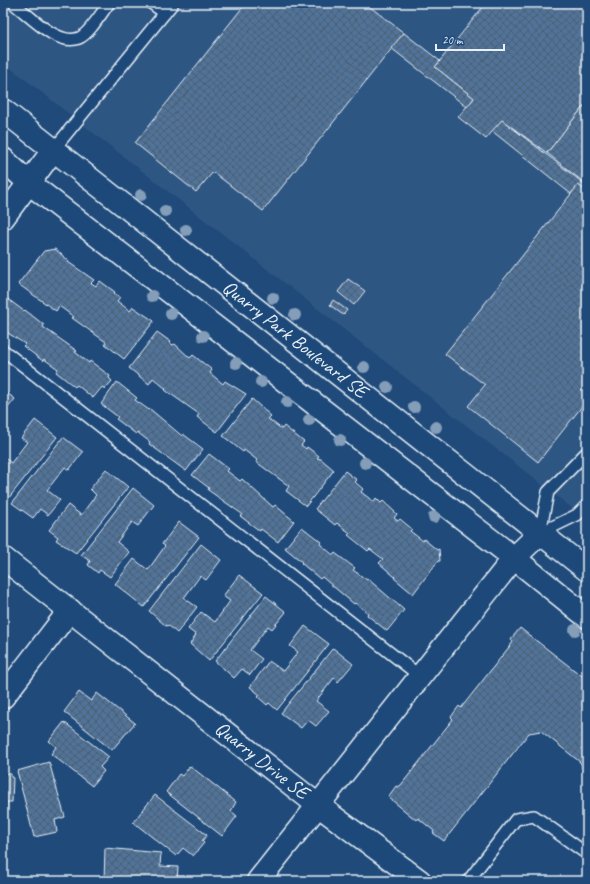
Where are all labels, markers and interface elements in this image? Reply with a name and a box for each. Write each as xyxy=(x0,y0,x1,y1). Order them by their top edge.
scale bar xyxy=(436,26,504,52)
text: 20 m xyxy=(442,32,464,48)
street label: Quarry Park Boulevard SE xyxy=(217,275,374,405)
street label: Quarry Drive SE xyxy=(210,715,316,806)

